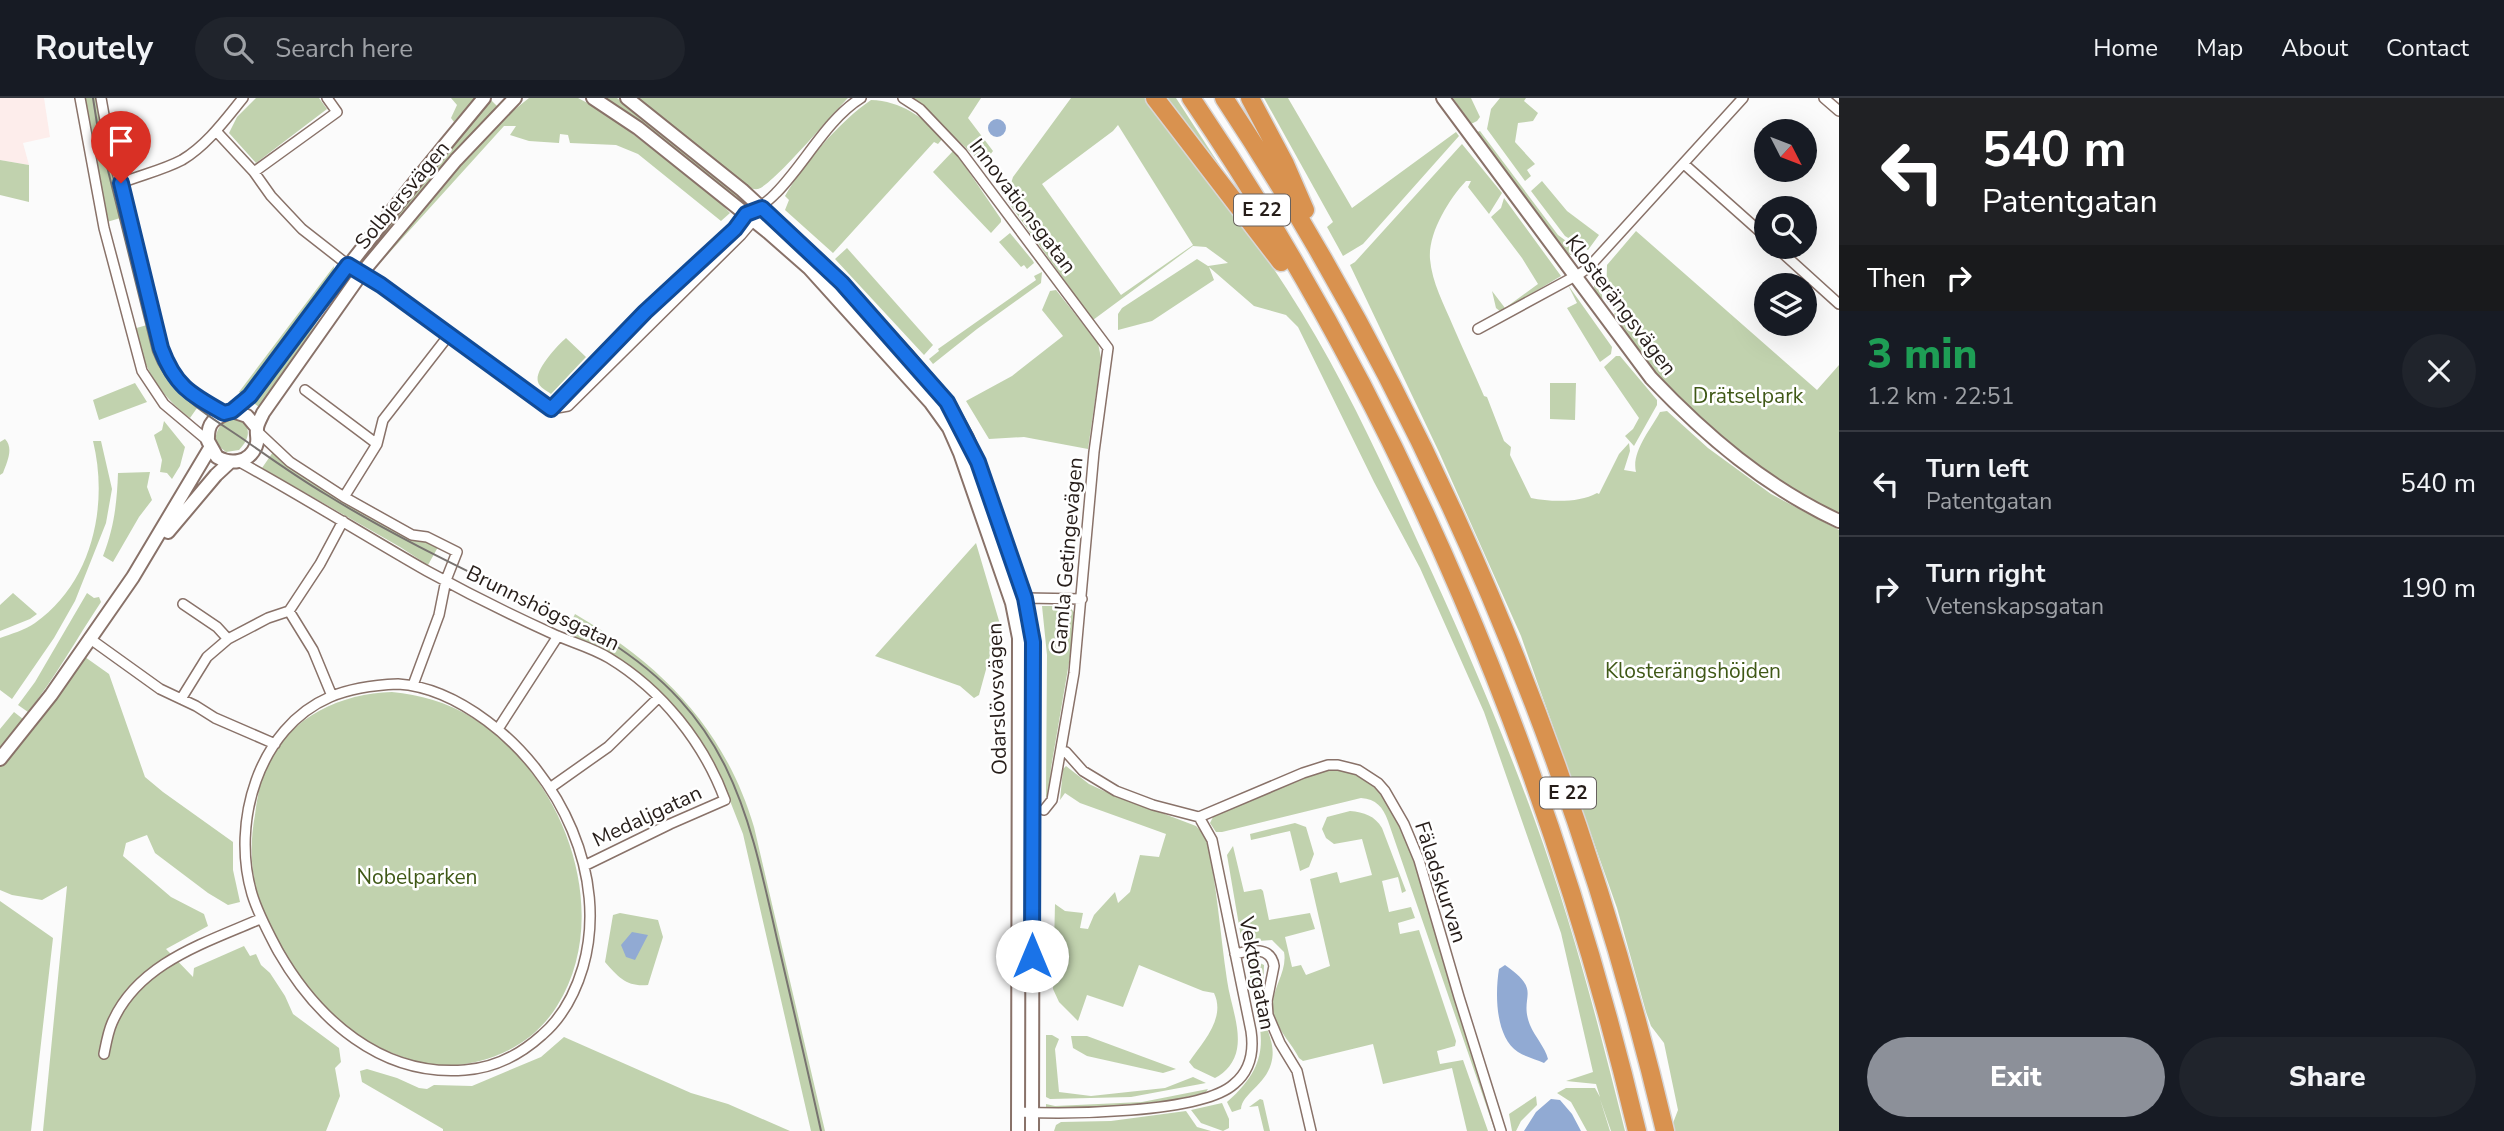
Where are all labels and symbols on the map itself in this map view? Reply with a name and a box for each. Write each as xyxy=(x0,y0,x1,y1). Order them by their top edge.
pin xyxy=(91,111,151,183)
north arrow xyxy=(1754,119,1816,182)
street label: Innovationsgatan xyxy=(963,133,1083,279)
street label: Solbjersvägen xyxy=(348,135,456,255)
road number: E 22 xyxy=(1234,194,1290,226)
street label: Klosterängsvägen xyxy=(1559,229,1683,381)
park label: Drätselpark xyxy=(1693,382,1804,410)
street label: Gamla Getingevägen xyxy=(1044,456,1090,656)
street label: Brunnshögsgatan xyxy=(462,559,624,657)
street label: Odarslövsvägen xyxy=(980,622,1014,776)
park label: Klosterängshöjden xyxy=(1605,657,1781,685)
street label: Medaljgatan xyxy=(588,778,706,854)
road number: E 22 xyxy=(1540,778,1596,808)
street label: Fäladskurvan xyxy=(1408,818,1474,946)
park label: Nobelparken xyxy=(356,863,478,891)
street label: Vektorgatan xyxy=(1232,913,1282,1032)
position arrow xyxy=(995,919,1069,993)

